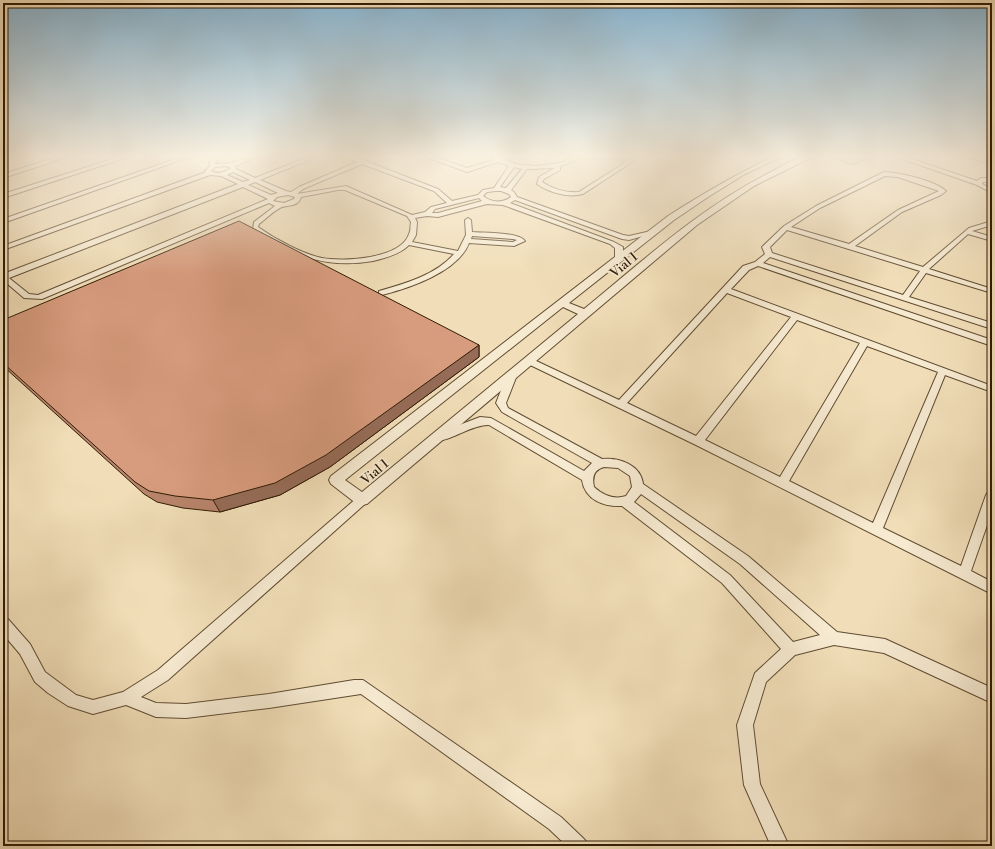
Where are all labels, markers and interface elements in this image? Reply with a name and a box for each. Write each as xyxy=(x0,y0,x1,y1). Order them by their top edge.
street label: Vial 1 xyxy=(606,248,642,282)
street label: Vial 1 xyxy=(357,455,393,489)

